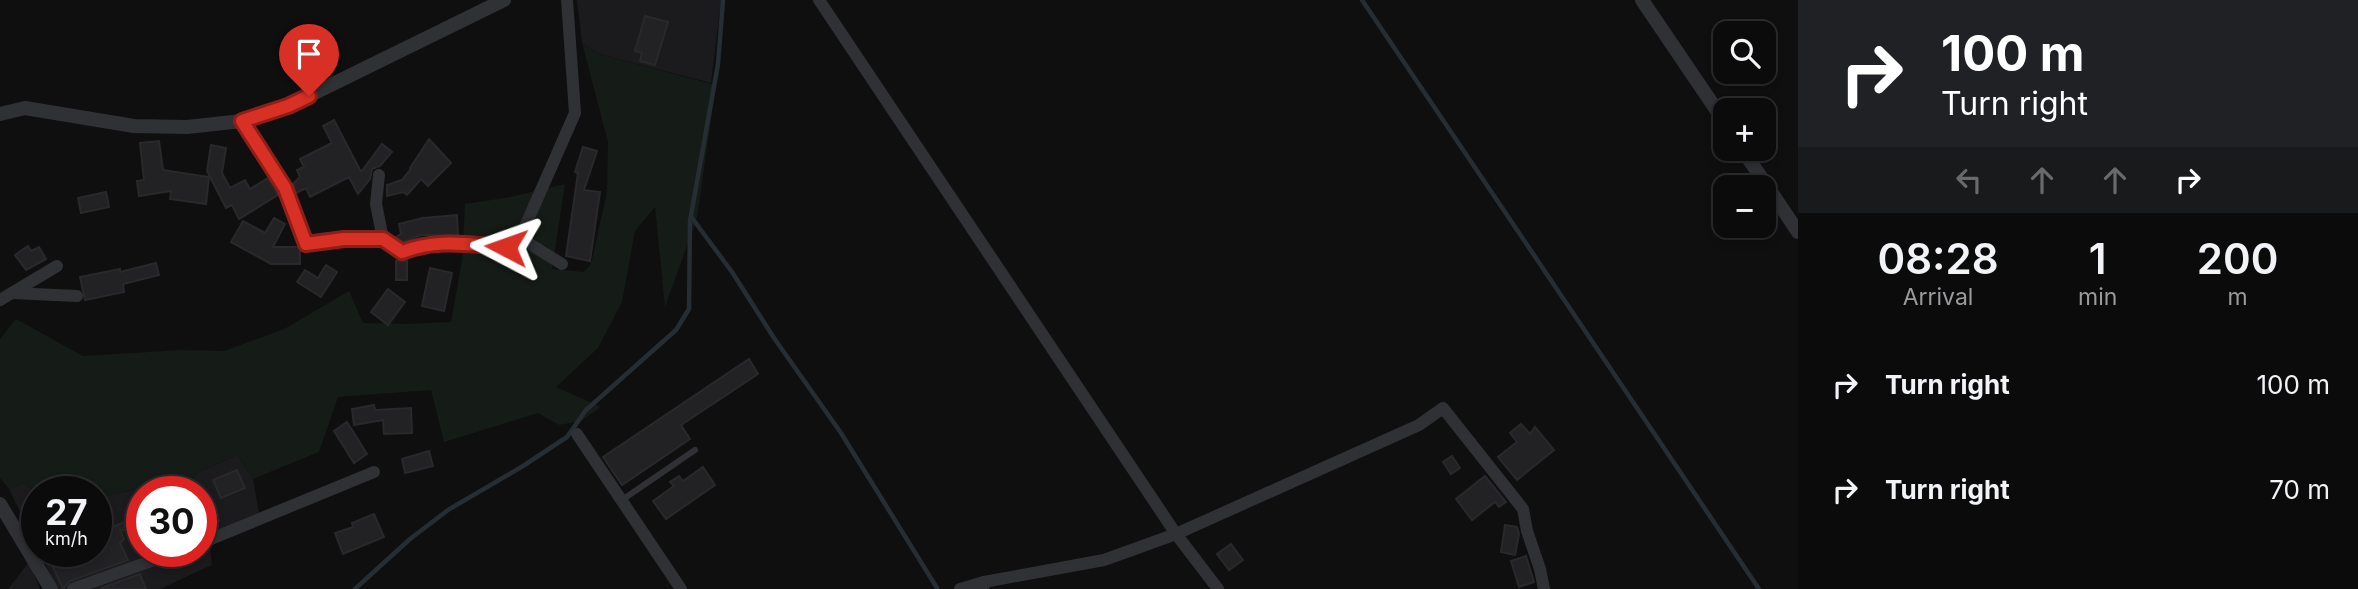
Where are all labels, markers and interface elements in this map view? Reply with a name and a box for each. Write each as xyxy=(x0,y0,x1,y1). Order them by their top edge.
map controls xyxy=(1713,21,1776,238)
button: search xyxy=(1713,21,1776,84)
pin xyxy=(279,24,339,96)
text: 100 m xyxy=(1941,24,2085,83)
icon: right xyxy=(1826,28,1917,119)
icon: arrive xyxy=(290,35,328,73)
text: Turn right xyxy=(1941,84,2088,123)
button: + xyxy=(1713,98,1776,161)
icon: left xyxy=(1950,161,1988,199)
icon: ahead xyxy=(2023,161,2061,199)
icon: ahead xyxy=(2096,161,2134,199)
icon: right xyxy=(2169,161,2207,199)
button: − xyxy=(1713,175,1776,238)
position arrow xyxy=(469,210,543,284)
text: 08:28 xyxy=(1878,233,1999,284)
text: 1 xyxy=(2089,233,2107,284)
text: 200 xyxy=(2197,233,2278,284)
text: Arrival xyxy=(1903,283,1973,311)
text: min xyxy=(2078,283,2117,311)
text: m xyxy=(2228,283,2248,311)
icon: right xyxy=(1826,366,1864,404)
text: Turn right xyxy=(1885,369,2010,400)
text: 100 m xyxy=(2257,369,2330,400)
icon: right xyxy=(1826,471,1864,509)
text: Turn right xyxy=(1885,474,2010,505)
text: 70 m xyxy=(2269,474,2330,505)
speed limit sign: 30 xyxy=(126,476,217,567)
text: 27 xyxy=(45,491,88,533)
text: km/h xyxy=(45,528,88,549)

